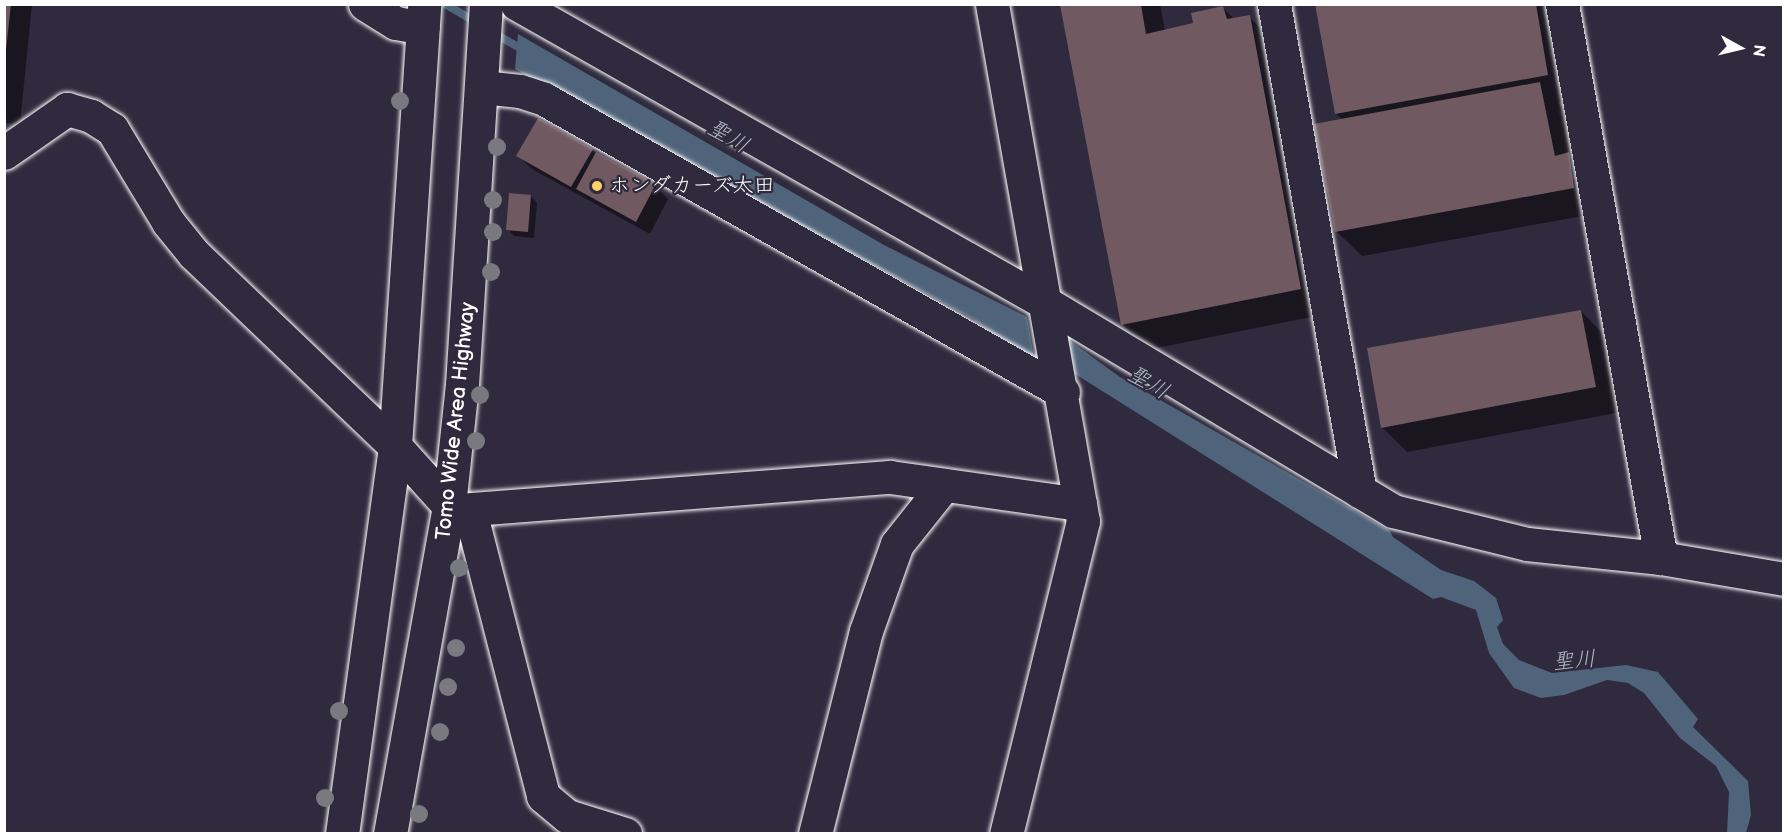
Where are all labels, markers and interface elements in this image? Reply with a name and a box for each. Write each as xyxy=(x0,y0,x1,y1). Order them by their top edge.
north arrow xyxy=(1710,18,1770,78)
text: N xyxy=(1748,43,1769,58)
water label: 聖川 xyxy=(702,115,754,159)
place label: ホンダカーズ太田 xyxy=(609,173,777,199)
marker: ホンダカーズ太田 xyxy=(590,179,604,193)
street label: Tomo Wide Area Highway xyxy=(431,301,481,541)
water label: 聖川 xyxy=(1122,361,1174,405)
water label: 聖川 xyxy=(1551,646,1597,676)

